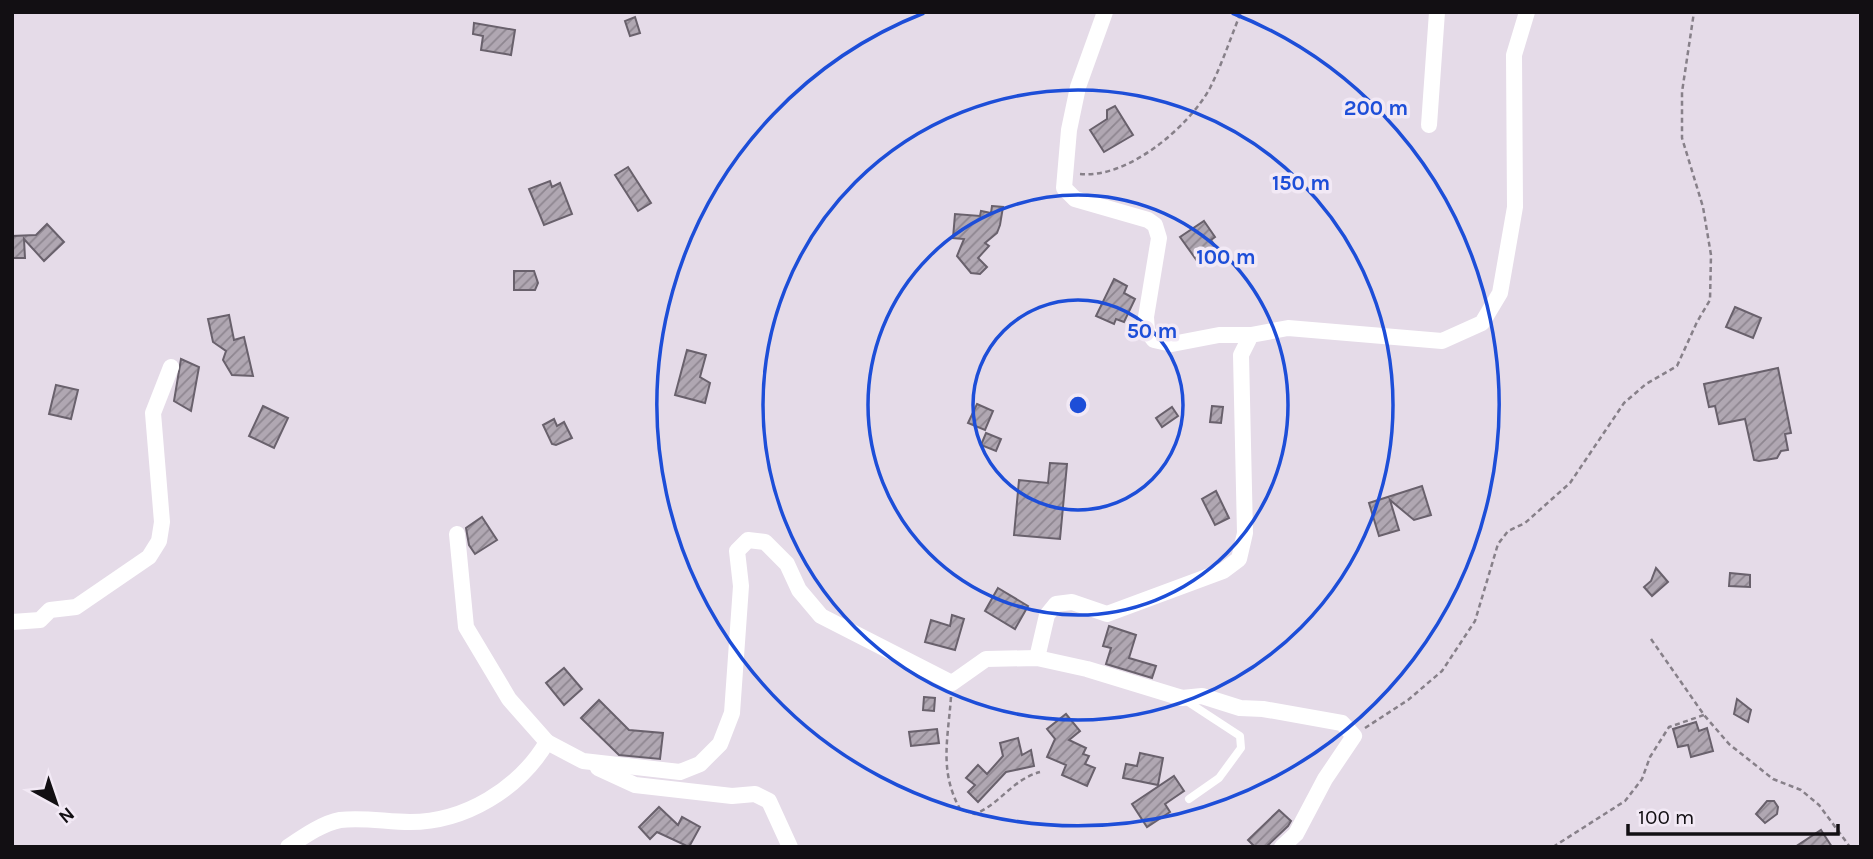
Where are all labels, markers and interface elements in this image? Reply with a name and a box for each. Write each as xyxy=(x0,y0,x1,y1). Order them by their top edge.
text: 200 m xyxy=(1344,96,1408,120)
text: 150 m xyxy=(1272,171,1330,195)
text: 100 m xyxy=(1196,245,1256,269)
text: 50 m xyxy=(1127,319,1177,343)
centre of rings xyxy=(1066,393,1090,417)
north arrow xyxy=(21,768,91,838)
scale bar xyxy=(1628,792,1838,836)
text: N xyxy=(54,802,79,828)
text: 100 m xyxy=(1638,805,1695,829)

